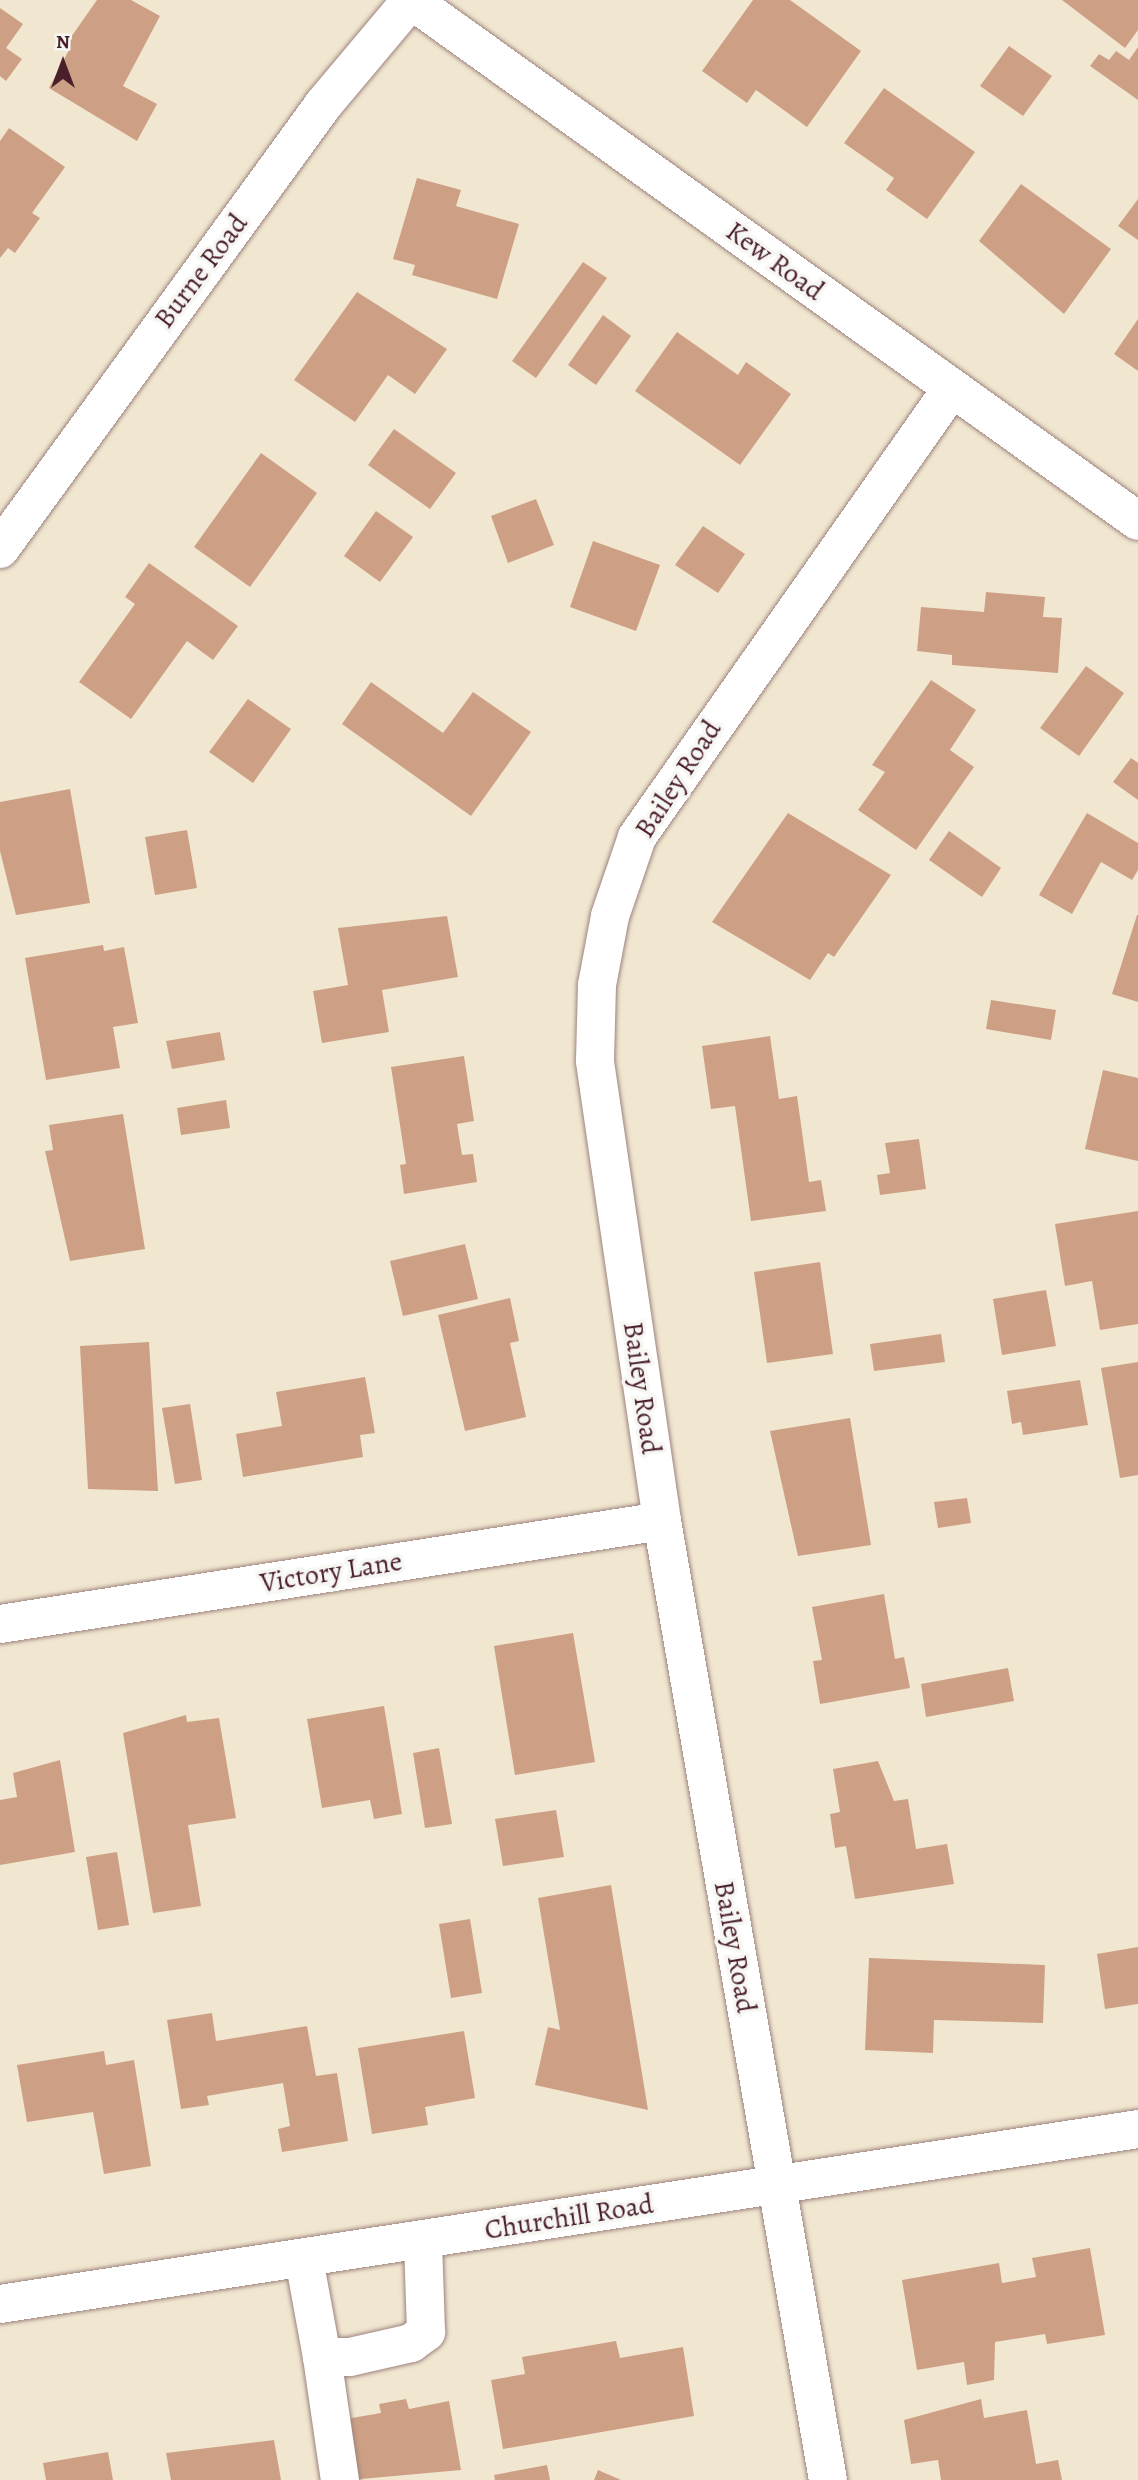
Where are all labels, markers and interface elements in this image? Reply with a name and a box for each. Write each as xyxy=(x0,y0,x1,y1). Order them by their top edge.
north arrow xyxy=(28,28,98,98)
text: N xyxy=(56,29,70,55)
street label: Burne Road xyxy=(147,207,255,335)
street label: Kew Road xyxy=(719,214,831,308)
street label: Bailey Road xyxy=(628,714,728,844)
street label: Bailey Road xyxy=(616,1320,668,1456)
street label: Victory Lane xyxy=(258,1544,404,1600)
street label: Bailey Road xyxy=(707,1878,763,2016)
street label: Churchill Road xyxy=(482,2187,656,2247)

